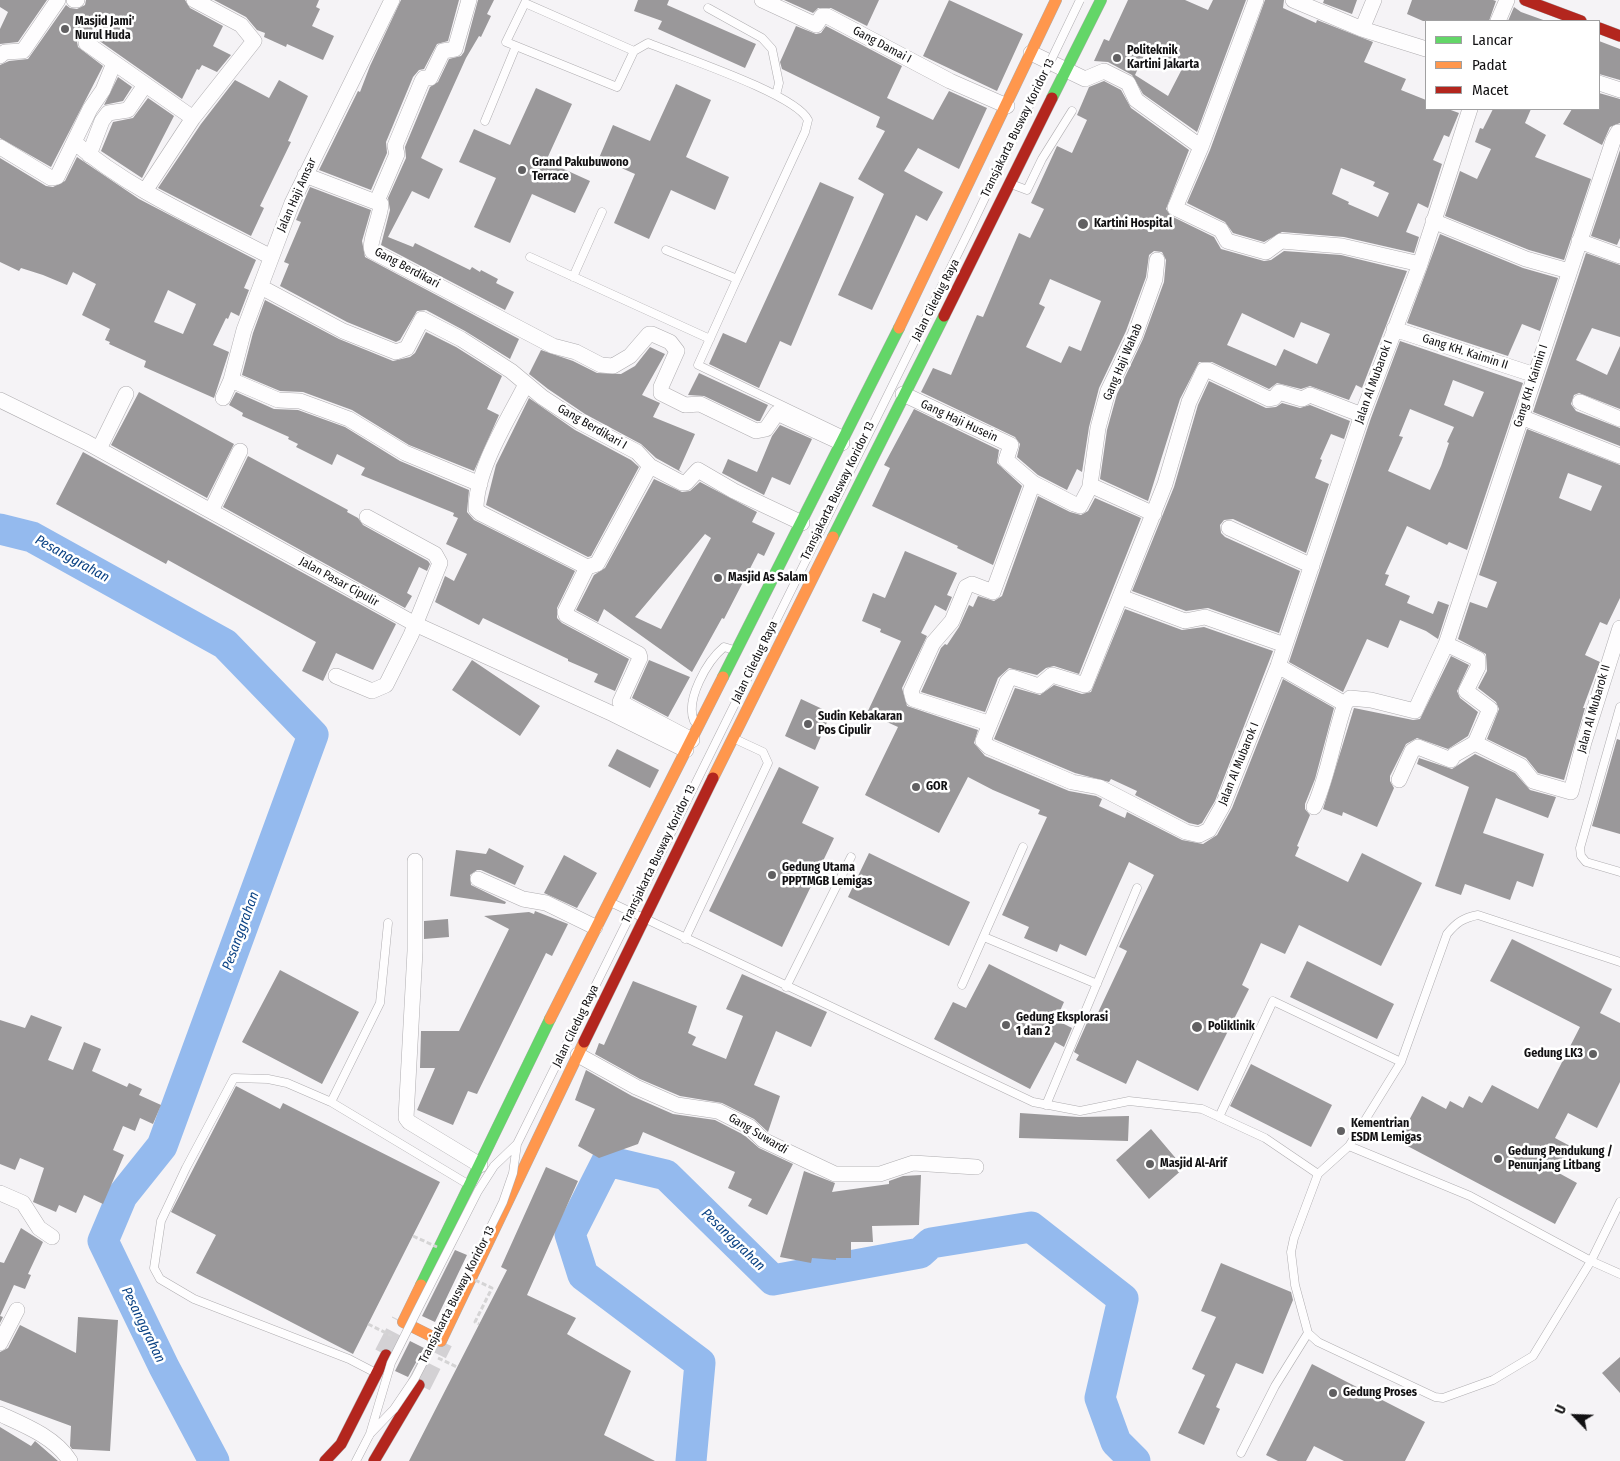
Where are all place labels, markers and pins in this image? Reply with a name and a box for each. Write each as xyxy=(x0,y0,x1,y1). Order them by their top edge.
place label: Masjid Jami' Nurul Huda xyxy=(75,15,134,43)
marker: Masjid Jami' Nurul Huda xyxy=(59,23,71,35)
place label: Politeknik Kartini Jakarta xyxy=(1127,44,1199,72)
marker: Politeknik Kartini Jakarta xyxy=(1111,52,1123,64)
place label: Grand Pakubuwono Terrace xyxy=(532,156,629,184)
marker: Grand Pakubuwono Terrace xyxy=(516,164,528,176)
marker: Kartini Hospital xyxy=(1076,217,1090,231)
place label: Kartini Hospital xyxy=(1094,217,1172,231)
place label: Masjid As Salam xyxy=(728,571,808,585)
marker: Masjid As Salam xyxy=(712,572,724,584)
place label: Sudin Kebakaran Pos Cipulir xyxy=(818,710,902,738)
marker: Sudin Kebakaran Pos Cipulir xyxy=(802,718,814,730)
place label: GOR xyxy=(926,780,947,794)
marker: GOR xyxy=(910,781,922,793)
place label: Gedung Utama PPPTMGB Lemigas xyxy=(782,861,872,889)
marker: Gedung Utama PPPTMGB Lemigas xyxy=(766,869,778,881)
place label: Gedung Eksplorasi 1 dan 2 xyxy=(1016,1011,1108,1039)
marker: Gedung Eksplorasi 1 dan 2 xyxy=(1000,1019,1012,1031)
marker: Poliklinik xyxy=(1190,1020,1204,1034)
place label: Poliklinik xyxy=(1208,1020,1255,1034)
place label: Gedung LK3 xyxy=(1524,1047,1583,1061)
marker: Gedung LK3 xyxy=(1587,1048,1599,1060)
place label: Kementrian ESDM Lemigas xyxy=(1351,1117,1421,1145)
marker: Kementrian ESDM Lemigas xyxy=(1335,1125,1347,1137)
place label: Gedung Pendukung / Penunjang Litbang xyxy=(1508,1145,1613,1173)
marker: Gedung Pendukung / Penunjang Litbang xyxy=(1492,1153,1504,1165)
place label: Masjid Al-Arif xyxy=(1160,1157,1227,1171)
marker: Masjid Al-Arif xyxy=(1144,1158,1156,1170)
place label: Gedung Proses xyxy=(1343,1386,1417,1400)
marker: Gedung Proses xyxy=(1327,1387,1339,1399)

